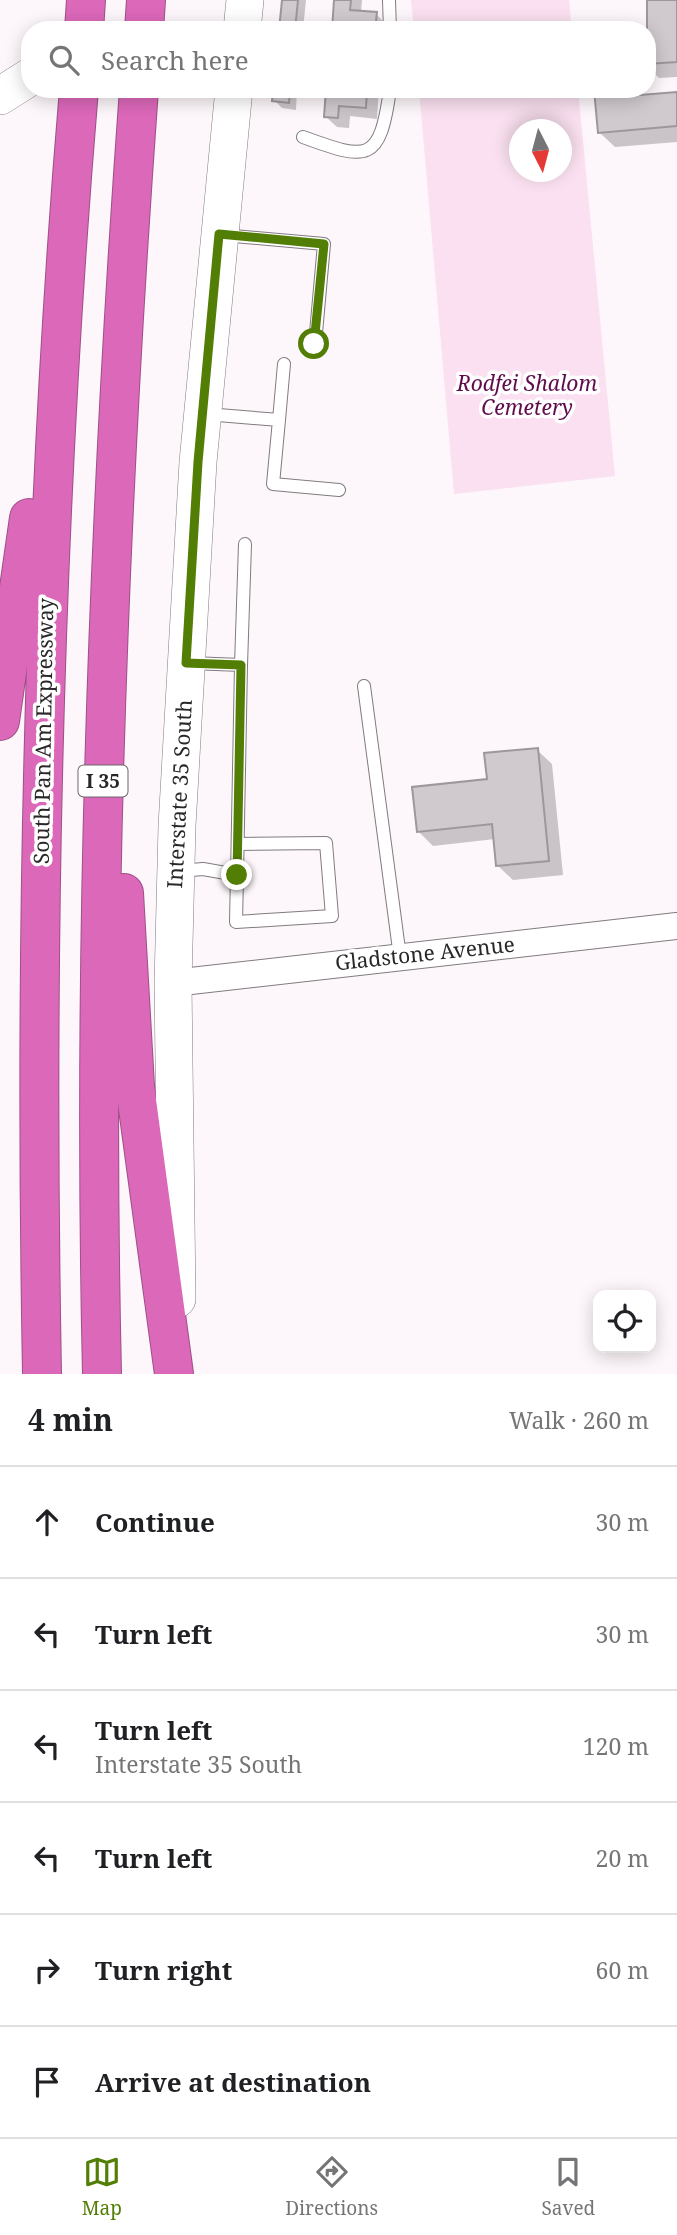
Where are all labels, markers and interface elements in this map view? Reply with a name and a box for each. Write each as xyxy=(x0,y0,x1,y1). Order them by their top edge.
search box xyxy=(21,21,656,98)
icon: search xyxy=(45,41,83,79)
text: Search here xyxy=(101,42,249,78)
north arrow xyxy=(509,119,572,182)
route start xyxy=(298,328,329,359)
park label: Rodfei Shalom Cemetery xyxy=(456,369,597,421)
street label: South Pan Am Expressway xyxy=(27,598,59,864)
street label: Interstate 35 South xyxy=(160,699,198,889)
road number: I 35 xyxy=(78,766,128,796)
route end xyxy=(221,859,252,890)
street label: Gladstone Avenue xyxy=(334,930,516,976)
map controls xyxy=(593,1290,656,1353)
button: locate xyxy=(593,1290,656,1353)
text: 4 min xyxy=(28,1399,113,1440)
text: Walk · 260 m xyxy=(509,1404,649,1436)
icon: ahead xyxy=(28,1503,66,1541)
text: Continue xyxy=(95,1504,215,1540)
text: 30 m xyxy=(596,1506,649,1538)
icon: left xyxy=(28,1615,66,1653)
text: Turn left xyxy=(95,1616,212,1652)
text: 30 m xyxy=(596,1618,649,1650)
text: Turn left xyxy=(95,1712,212,1748)
icon: left xyxy=(28,1727,66,1765)
text: 120 m xyxy=(583,1730,649,1762)
text: Interstate 35 South xyxy=(95,1748,302,1780)
icon: left xyxy=(28,1839,66,1877)
text: Turn left xyxy=(95,1840,212,1876)
text: 20 m xyxy=(596,1842,649,1874)
icon: right xyxy=(28,1951,66,1989)
text: Turn right xyxy=(95,1952,232,1988)
text: 60 m xyxy=(596,1954,649,1986)
icon: arrive xyxy=(28,2063,66,2101)
text: Arrive at destination xyxy=(95,2064,371,2100)
tab: Map xyxy=(82,2153,122,2221)
tab: Directions xyxy=(285,2153,378,2221)
tab: Saved xyxy=(541,2153,595,2221)

